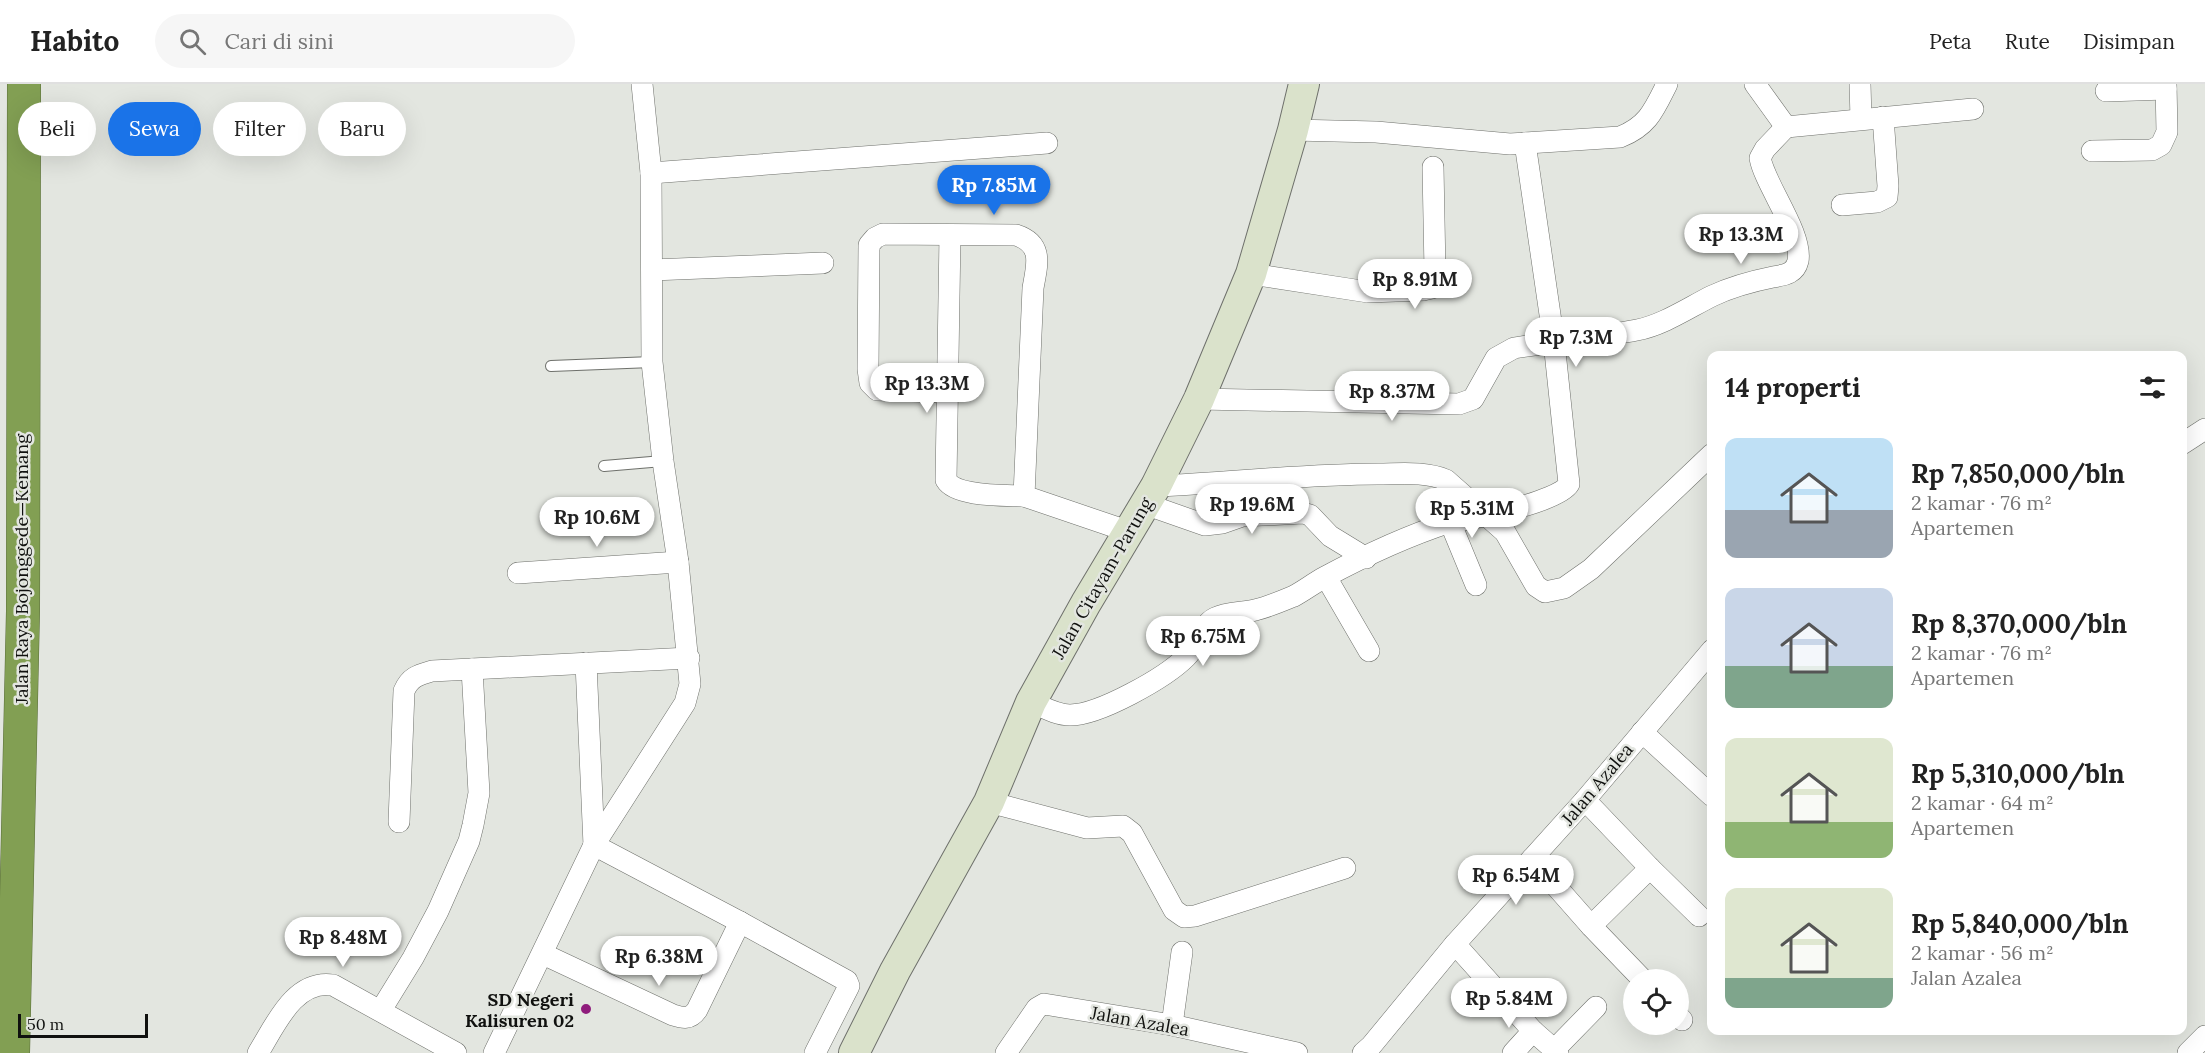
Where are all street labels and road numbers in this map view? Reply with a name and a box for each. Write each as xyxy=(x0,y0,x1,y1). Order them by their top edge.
street label: Jalan Raya Bojonggede—Kemang xyxy=(10,433,33,705)
street label: Jalan Citayam-Parung xyxy=(1046,492,1158,664)
street label: Jalan Azalea xyxy=(1555,738,1638,830)
street label: Jalan Azalea xyxy=(1088,1001,1191,1041)

